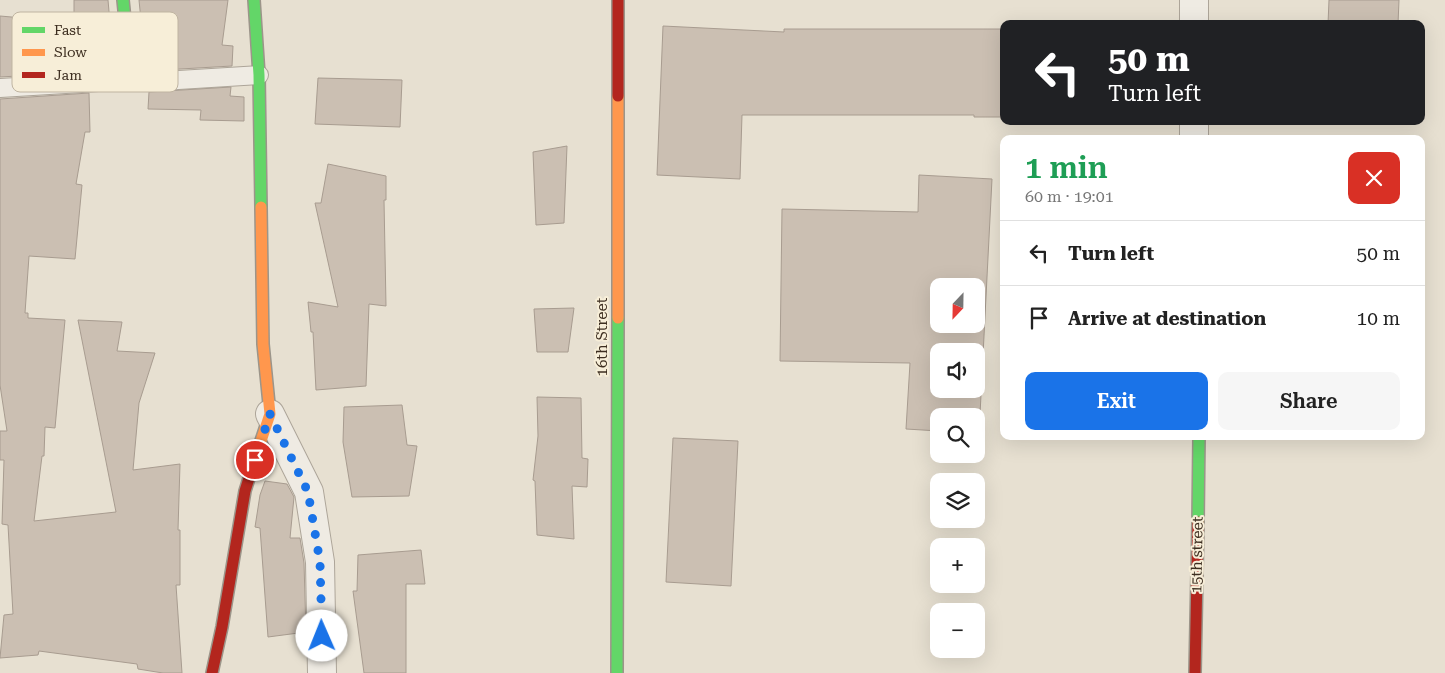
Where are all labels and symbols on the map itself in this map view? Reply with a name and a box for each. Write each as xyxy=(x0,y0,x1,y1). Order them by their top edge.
legend xyxy=(12,12,178,92)
text: Fast xyxy=(54,22,81,38)
text: Slow xyxy=(54,44,87,60)
text: Jam xyxy=(54,67,82,83)
north arrow xyxy=(930,278,985,332)
street label: 16th Street xyxy=(593,297,611,376)
pin xyxy=(234,439,276,481)
street label: 15th street xyxy=(1187,516,1207,594)
position arrow xyxy=(295,609,347,661)

